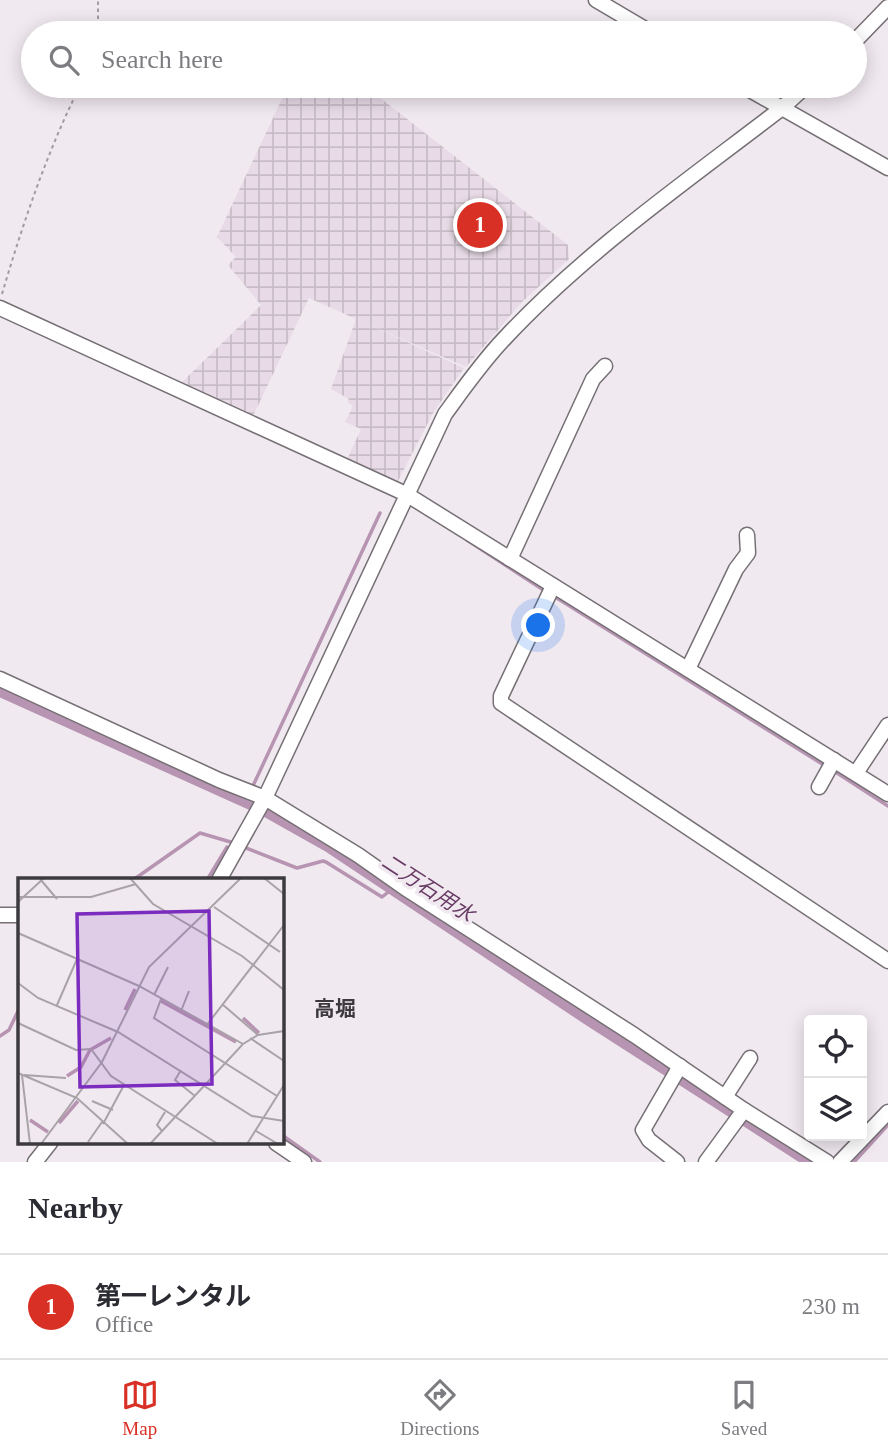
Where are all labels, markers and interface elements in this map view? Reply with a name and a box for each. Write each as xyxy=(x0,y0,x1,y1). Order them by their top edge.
search box xyxy=(21,21,867,98)
icon: search xyxy=(45,41,83,79)
text: Search here xyxy=(101,45,223,74)
pin: 1 xyxy=(457,199,503,251)
your location xyxy=(521,608,555,642)
water label: 二万石用水 xyxy=(377,849,480,928)
inset map xyxy=(18,878,284,1144)
district label: 高堀 xyxy=(314,997,356,1021)
map controls xyxy=(804,1015,867,1141)
button: locate xyxy=(804,1015,867,1078)
button: layers xyxy=(804,1078,867,1141)
text: Nearby xyxy=(28,1191,123,1224)
text: 第一レンタル xyxy=(95,1282,251,1311)
text: 1 xyxy=(45,1294,57,1319)
text: 230 m xyxy=(802,1294,860,1319)
text: Office xyxy=(95,1312,153,1337)
tab: Map xyxy=(121,1376,159,1440)
tab: Directions xyxy=(400,1376,479,1440)
tab: Saved xyxy=(721,1376,767,1440)

